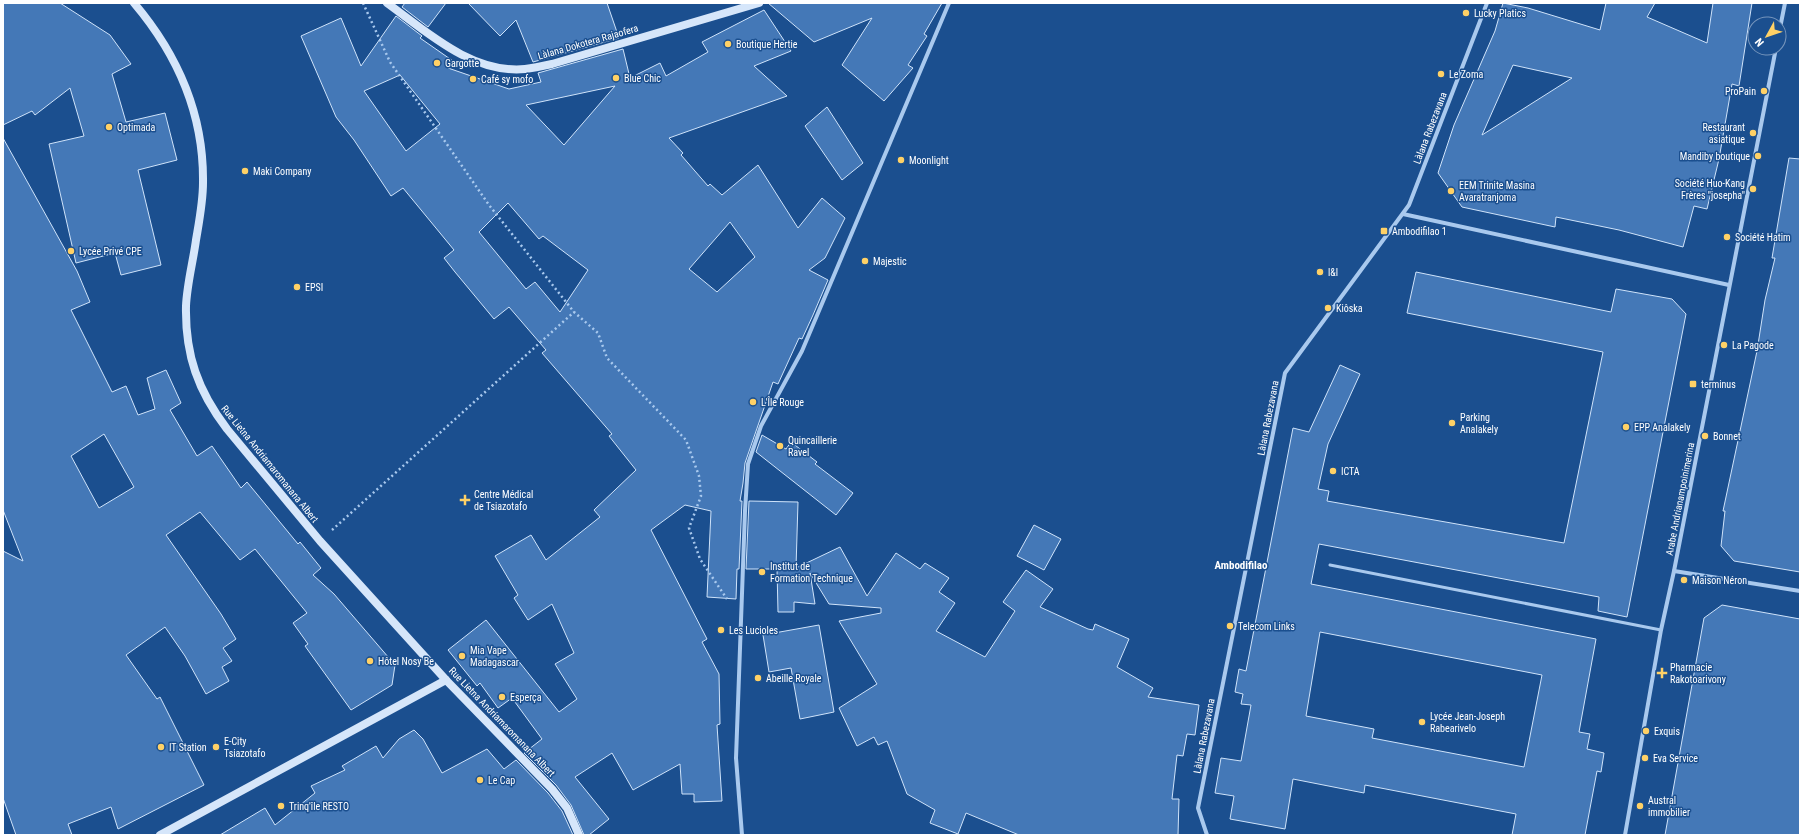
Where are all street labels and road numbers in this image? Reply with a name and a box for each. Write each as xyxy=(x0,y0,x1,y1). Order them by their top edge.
street label: Làlana Dokotera Rajaofera xyxy=(537,22,640,62)
street label: Làlana Rabezavana xyxy=(1411,90,1449,165)
street label: Làlana Rabezavana xyxy=(1255,379,1281,456)
street label: Rue Lietna Andriamaromanana Albert xyxy=(219,403,321,525)
street label: Arabe Andrianampoinimerina xyxy=(1664,441,1696,556)
street label: Rue Lietna Andriamaromanana Albert xyxy=(447,665,557,779)
street label: Làlana Rabezavana xyxy=(1191,697,1217,774)

